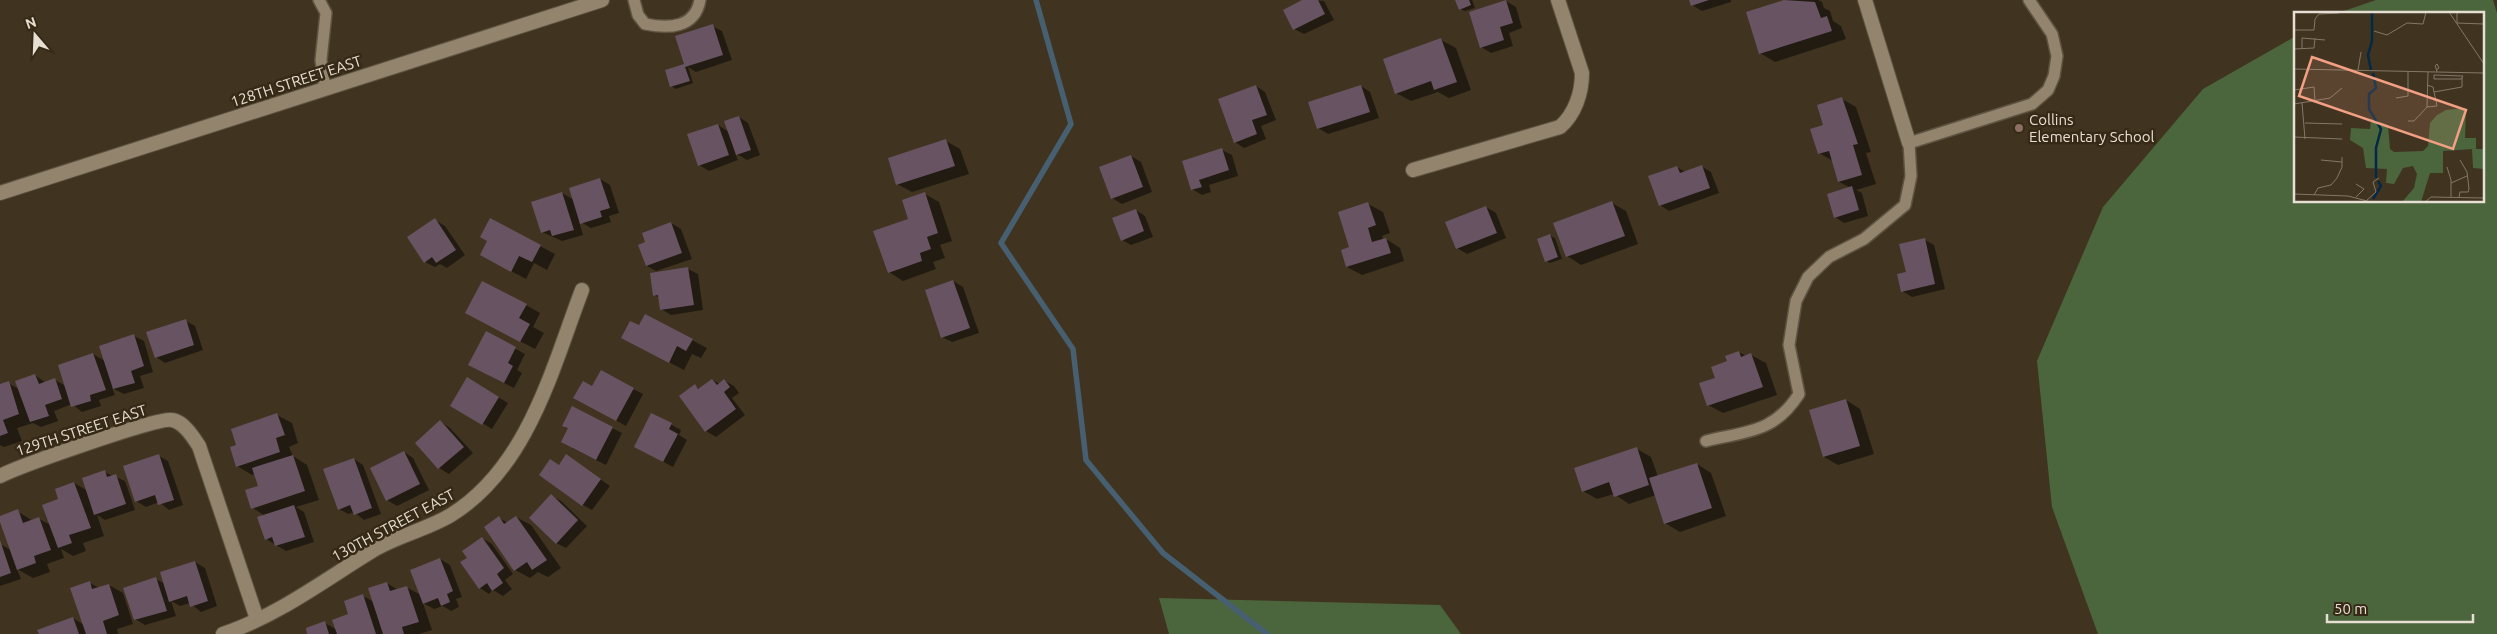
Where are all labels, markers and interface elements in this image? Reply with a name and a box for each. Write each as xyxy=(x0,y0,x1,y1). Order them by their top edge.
north arrow xyxy=(10,10,60,60)
inset map xyxy=(2294,12,2484,202)
text: N xyxy=(23,13,38,32)
street label: 128TH STREET EAST xyxy=(228,52,364,110)
place label: Collins Elementary School xyxy=(2029,111,2155,145)
marker: Collins Elementary School xyxy=(2013,122,2025,134)
street label: 129TH STREET EAST xyxy=(13,401,149,459)
street label: 130TH STREET EAST xyxy=(329,485,458,565)
scale bar xyxy=(2327,592,2473,624)
text: 50 m xyxy=(2334,600,2367,617)

